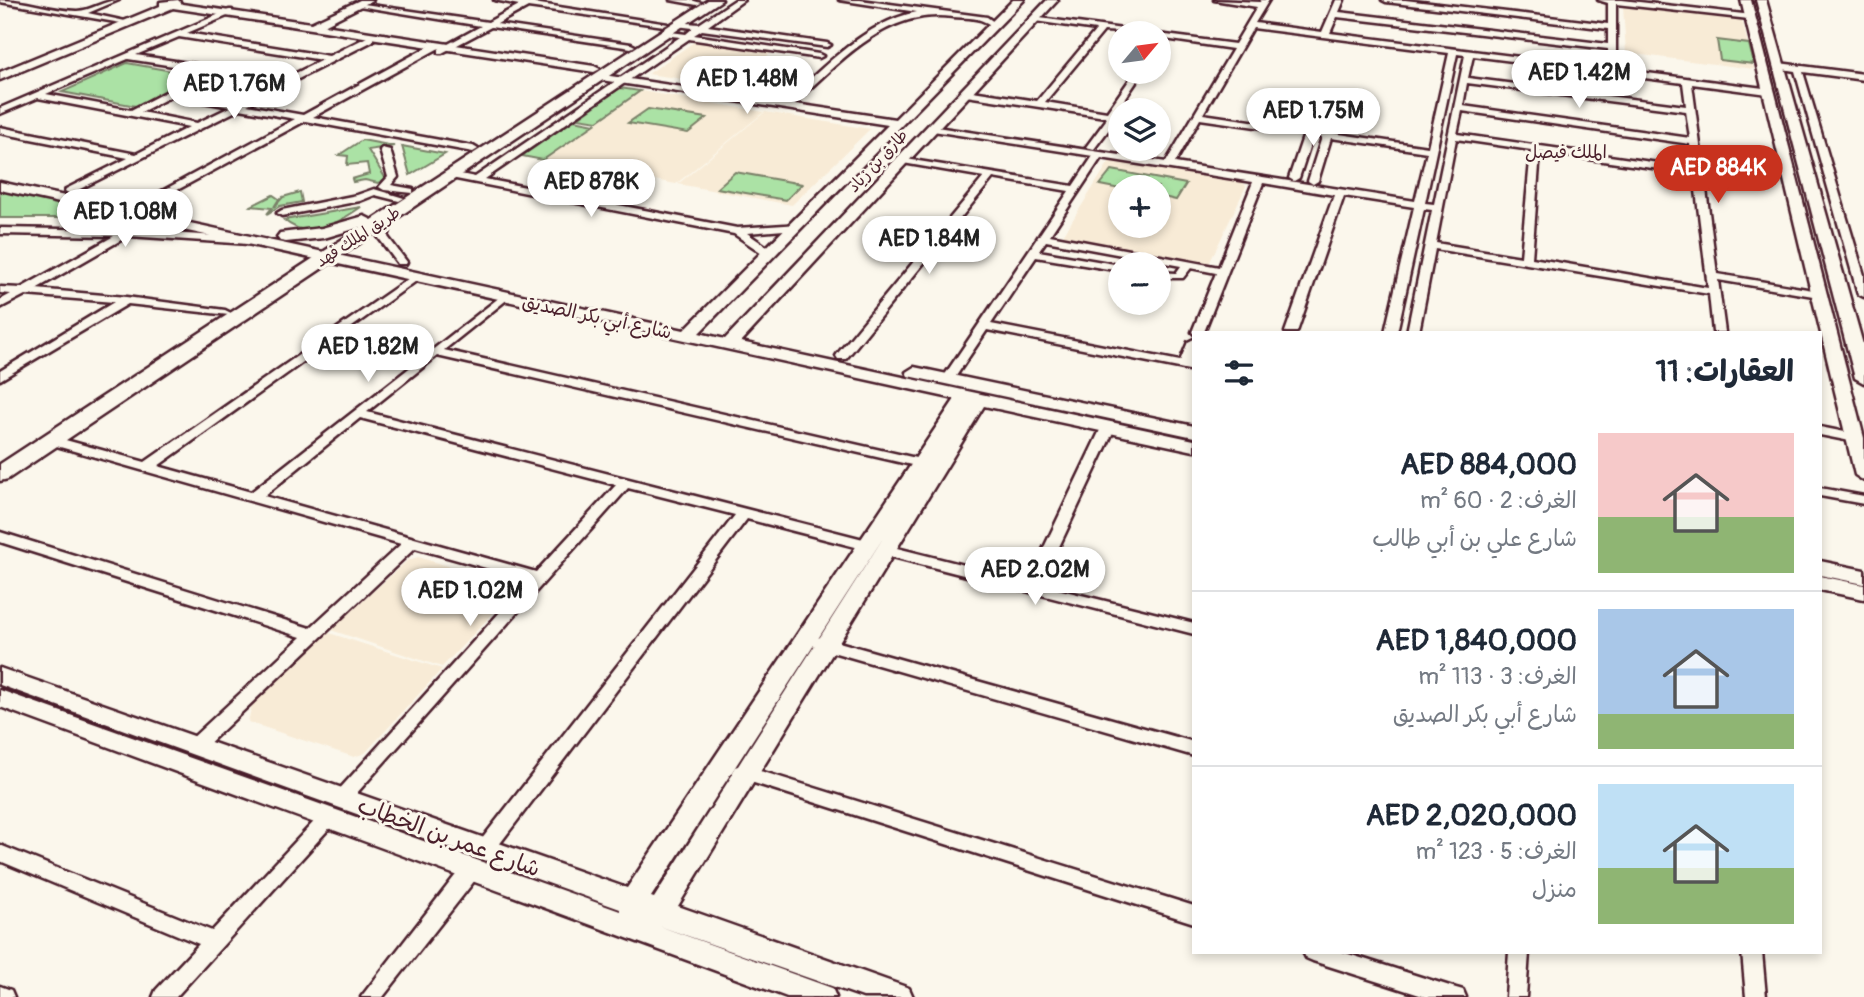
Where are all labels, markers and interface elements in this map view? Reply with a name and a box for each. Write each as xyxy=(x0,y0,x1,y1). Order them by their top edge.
north arrow xyxy=(1108,21,1171,84)
map controls xyxy=(1108,21,1171,315)
pin: AED 1.42M xyxy=(1499,50,1659,110)
pin: AED 1.48M xyxy=(667,57,827,116)
text: AED 1.42M xyxy=(1527,58,1631,87)
pin: AED 1.76M xyxy=(154,61,314,121)
text: AED 1.48M xyxy=(696,64,798,93)
text: AED 1.76M xyxy=(183,69,285,98)
pin: AED 1.75M xyxy=(1233,88,1393,148)
text: AED 1.75M xyxy=(1262,96,1364,125)
button: layers xyxy=(1108,98,1171,161)
street label: طارق بن زياد xyxy=(844,125,912,197)
district label: الملك فيصل xyxy=(1525,141,1607,164)
pin: AED 884K xyxy=(1646,146,1790,205)
text: AED 884K xyxy=(1670,153,1766,182)
pin: AED 878K xyxy=(519,160,663,219)
text: AED 878K xyxy=(543,167,639,196)
button: + xyxy=(1108,175,1171,238)
pin: AED 1.08M xyxy=(45,190,205,249)
text: AED 1.08M xyxy=(73,197,177,226)
street label: طريق الملك فهد xyxy=(312,202,404,272)
pin: AED 1.84M xyxy=(849,216,1009,276)
text: AED 1.84M xyxy=(878,224,980,253)
button: − xyxy=(1108,252,1171,315)
street label: شارع أبي بكر الصديق xyxy=(519,289,674,348)
pin: AED 1.82M xyxy=(288,324,448,384)
text: AED 1.82M xyxy=(317,332,419,361)
text: العقارات: 11 xyxy=(1656,353,1794,390)
icon: filters xyxy=(1220,354,1258,392)
text: AED 884,000 xyxy=(1400,446,1577,483)
icon: home xyxy=(1654,461,1738,545)
text: الغرف: 2 · 60 m² xyxy=(1420,486,1577,515)
text: شارع علي بن أبي طالب xyxy=(1372,524,1577,553)
pin: AED 2.02M xyxy=(955,548,1115,607)
text: AED 2.02M xyxy=(980,555,1090,584)
pin: AED 1.02M xyxy=(390,568,550,628)
text: AED 1.02M xyxy=(417,576,523,605)
text: AED 1,840,000 xyxy=(1375,622,1577,659)
icon: home xyxy=(1654,637,1738,721)
text: الغرف: 3 · 113 m² xyxy=(1418,662,1577,691)
text: شارع أبي بكر الصديق xyxy=(1393,700,1577,729)
street label: شارع عمر بن الخطاب xyxy=(353,790,544,884)
text: AED 2,020,000 xyxy=(1365,797,1577,834)
icon: home xyxy=(1654,812,1738,896)
text: الغرف: 5 · 123 m² xyxy=(1416,837,1577,866)
text: منزل xyxy=(1532,875,1577,904)

